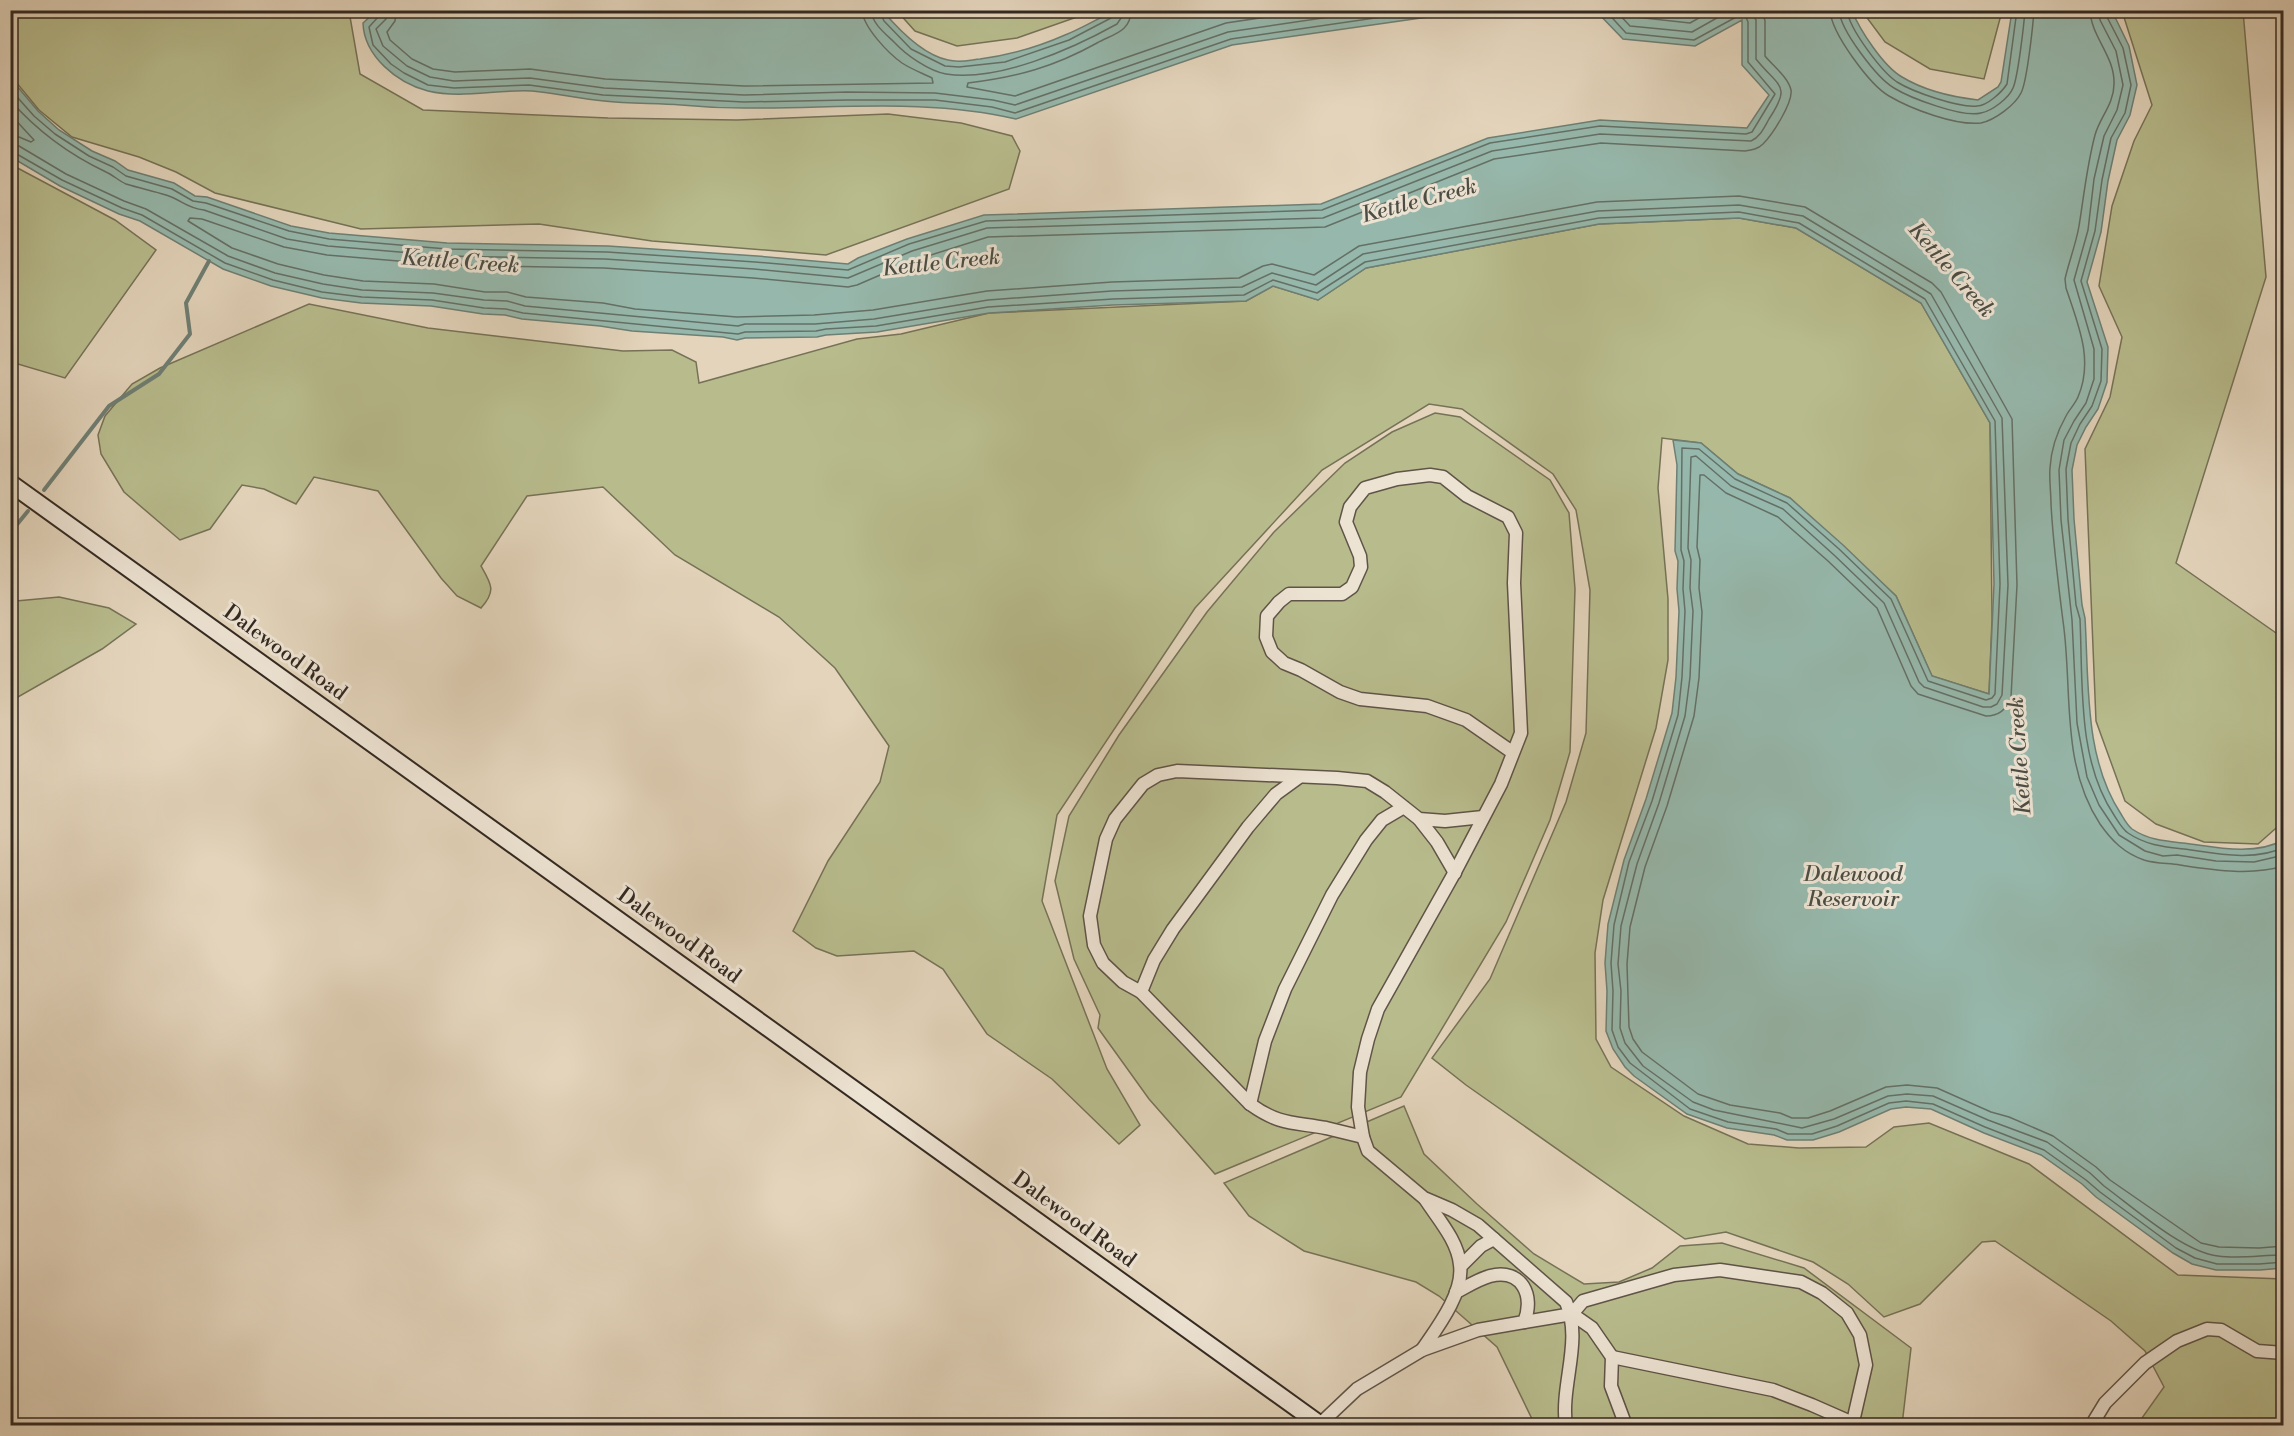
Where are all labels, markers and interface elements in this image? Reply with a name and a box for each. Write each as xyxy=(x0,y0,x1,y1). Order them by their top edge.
water label: Kettle Creek xyxy=(1358,173,1480,229)
water label: Kettle Creek xyxy=(1902,216,2000,324)
water label: Kettle Creek xyxy=(881,243,1001,283)
water label: Kettle Creek xyxy=(400,244,520,280)
street label: Dalewood Road xyxy=(218,599,352,707)
water label: Kettle Creek xyxy=(2002,696,2038,816)
water label: Dalewood Reservoir xyxy=(1803,861,1904,913)
street label: Dalewood Road xyxy=(612,882,746,990)
street label: Dalewood Road xyxy=(1007,1166,1141,1274)

